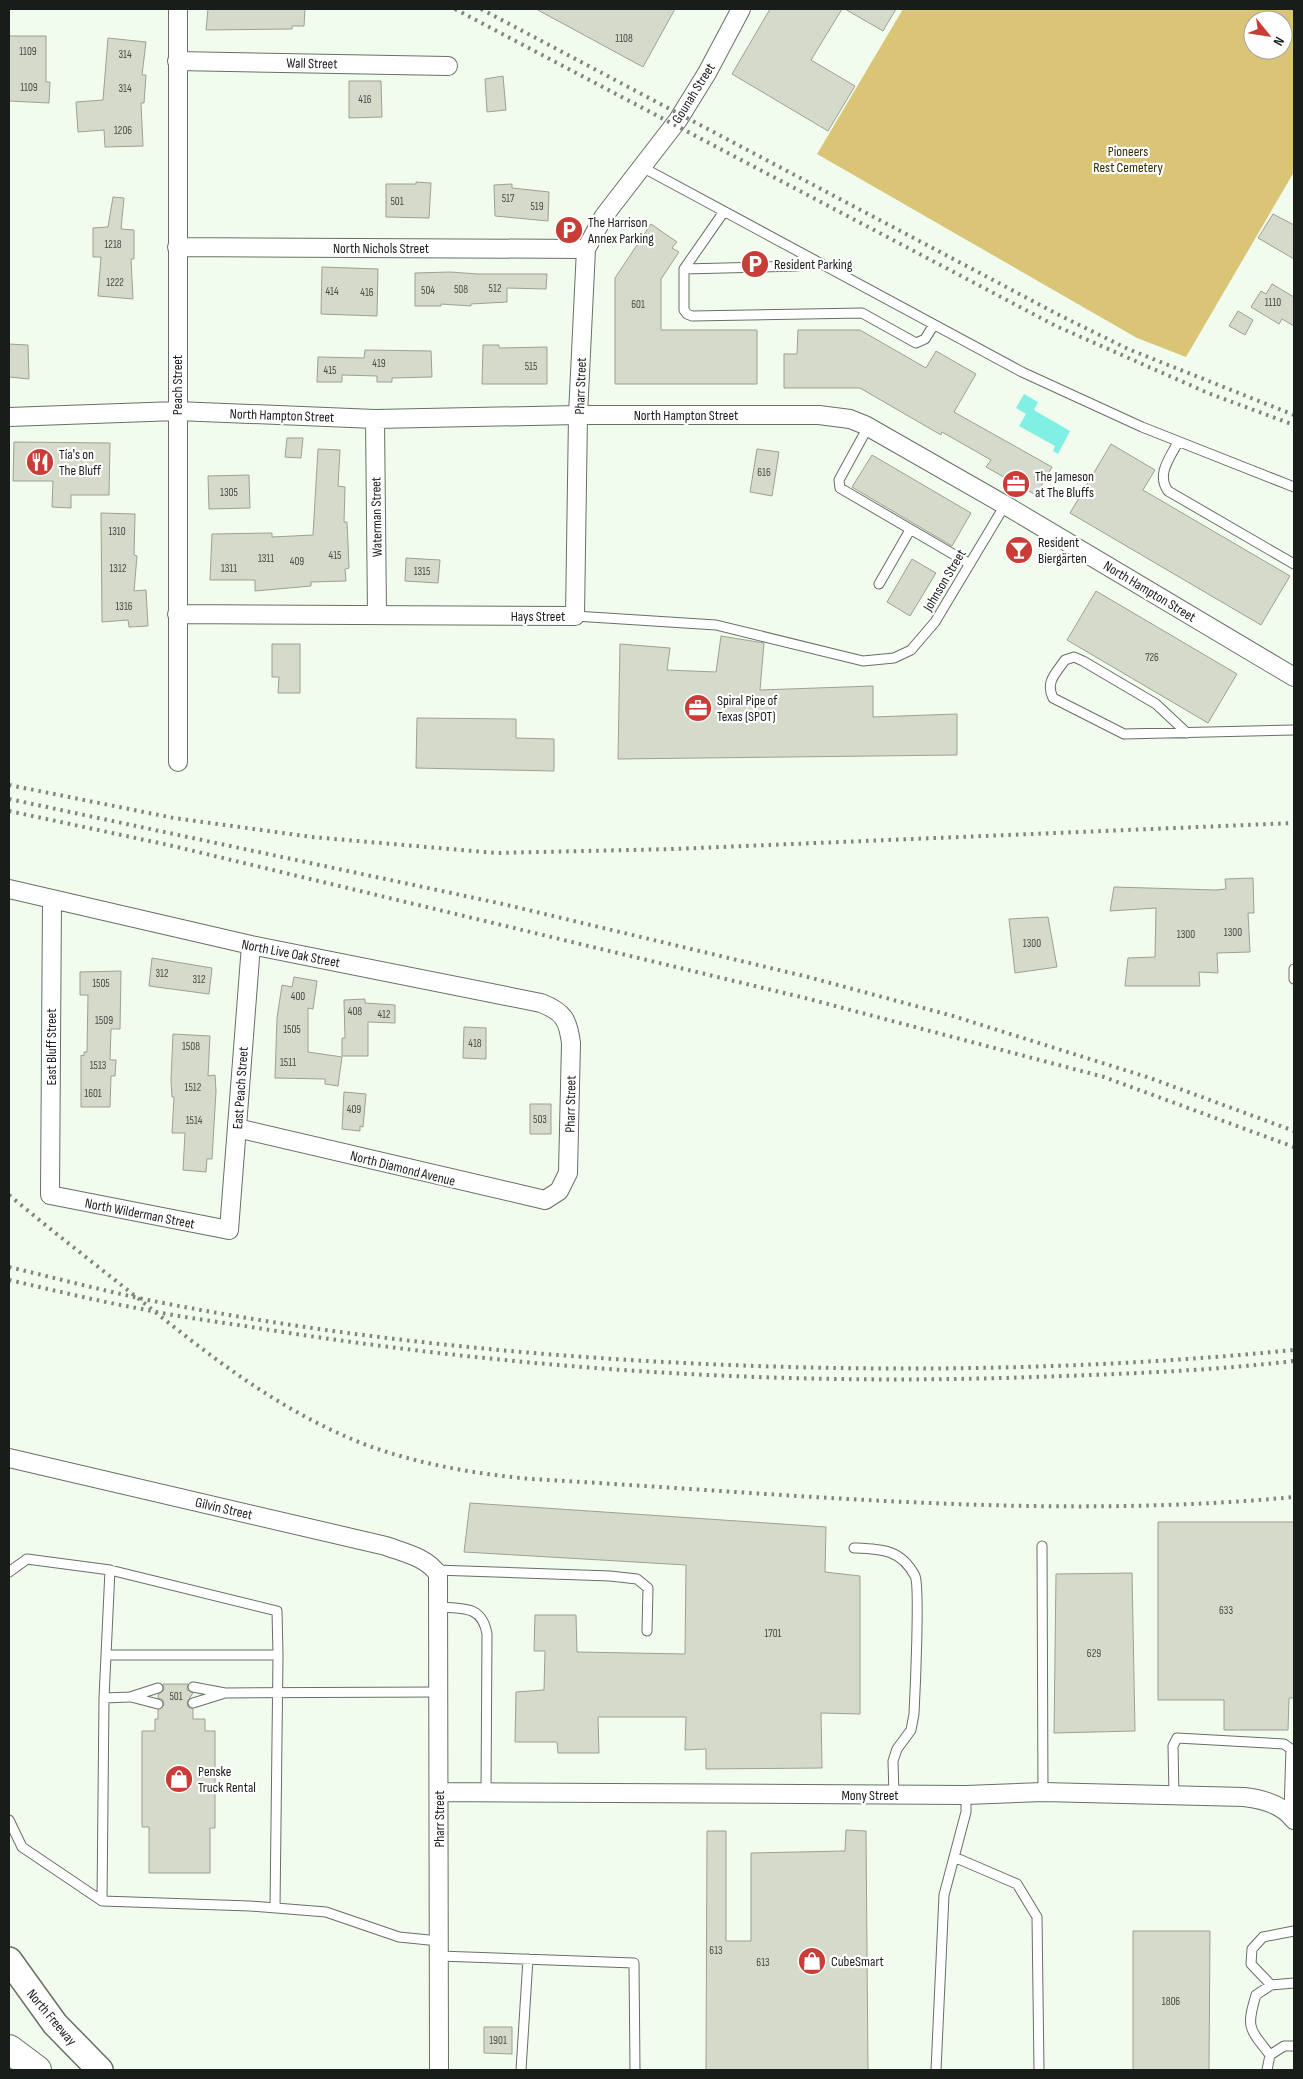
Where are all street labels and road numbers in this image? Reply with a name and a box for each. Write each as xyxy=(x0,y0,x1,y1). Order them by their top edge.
street label: Wall Street xyxy=(286,55,338,72)
street label: Gounah Street xyxy=(668,60,719,127)
street label: North Nichols Street xyxy=(333,240,429,257)
street label: Peach Street xyxy=(169,355,186,415)
street label: Pharr Street xyxy=(571,357,590,415)
street label: North Hampton Street xyxy=(229,405,335,426)
street label: North Hampton Street xyxy=(634,407,738,424)
street label: Waterman Street xyxy=(367,477,386,557)
street label: Johnson Street xyxy=(919,546,970,615)
street label: North Hampton Street xyxy=(1101,557,1199,626)
street label: Hays Street xyxy=(511,608,565,625)
street label: North Live Oak Street xyxy=(240,936,342,971)
street label: East Bluff Street xyxy=(43,1009,60,1085)
street label: East Peach Street xyxy=(229,1046,252,1130)
street label: Pharr Street xyxy=(562,1075,579,1133)
street label: North Diamond Avenue xyxy=(349,1147,457,1190)
street label: North Wilderman Street xyxy=(84,1195,196,1232)
street label: Gilvin Street xyxy=(194,1494,254,1523)
street label: Mony Street xyxy=(841,1787,899,1804)
street label: Pharr Street xyxy=(431,1790,448,1848)
street label: North Freeway xyxy=(23,1986,80,2049)

